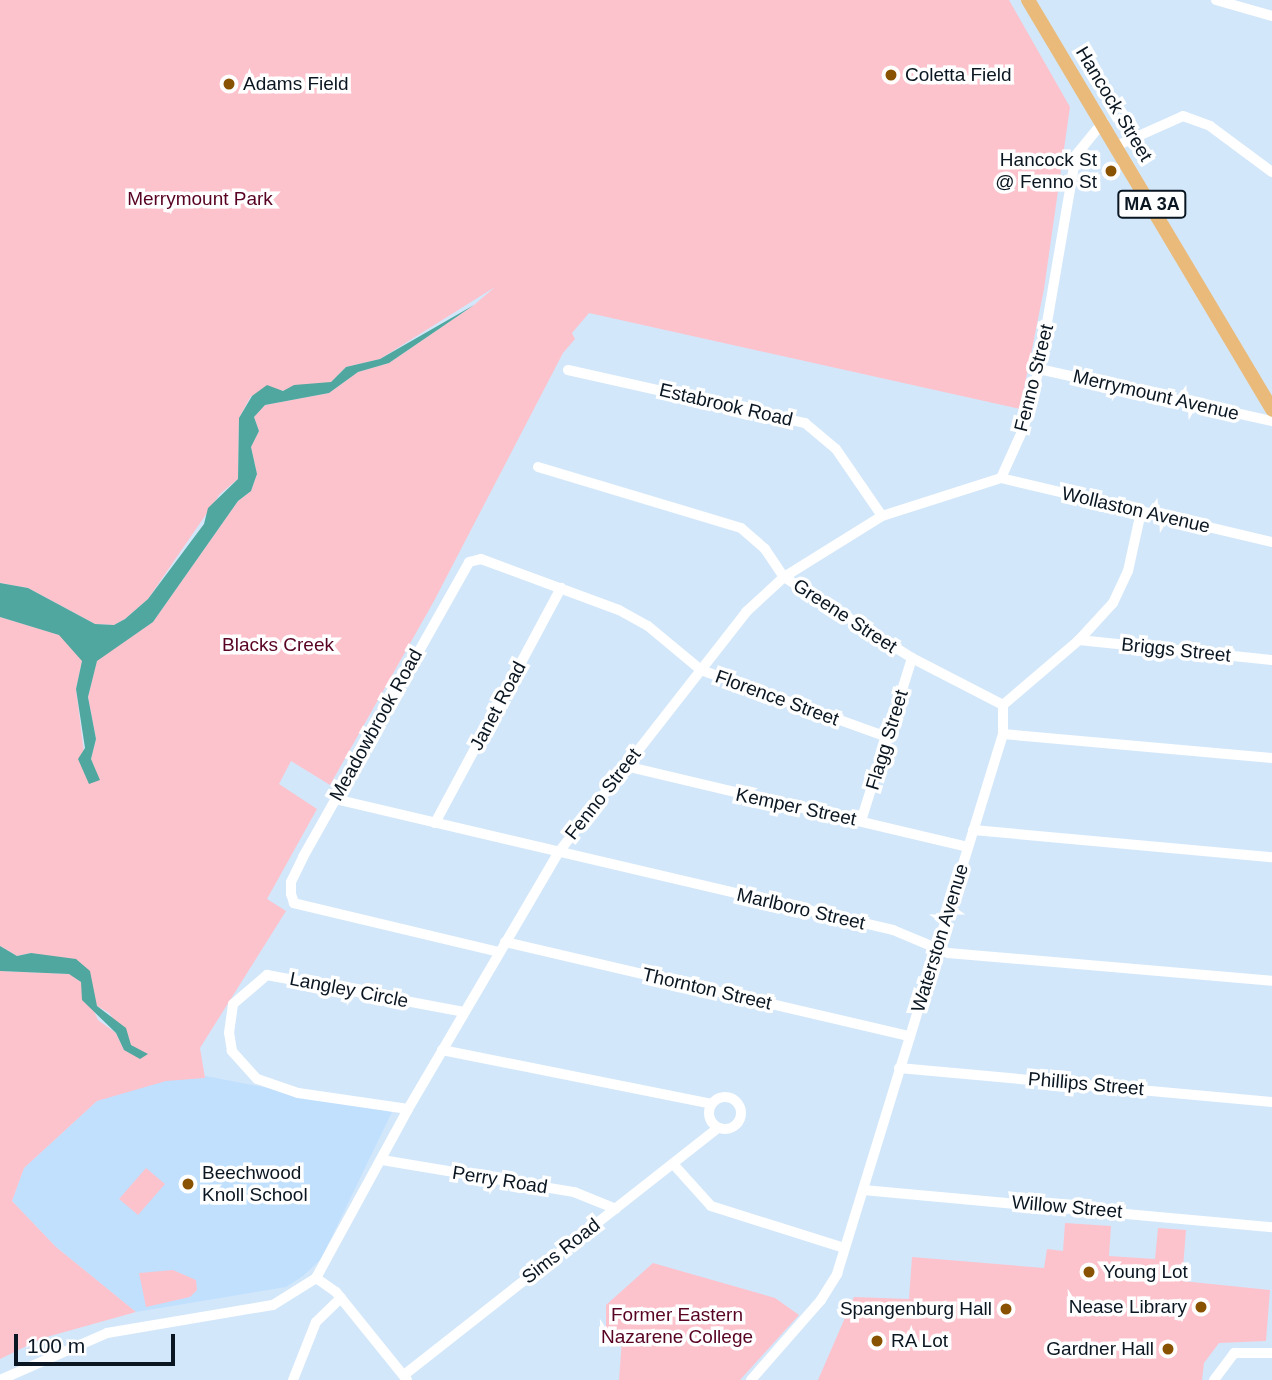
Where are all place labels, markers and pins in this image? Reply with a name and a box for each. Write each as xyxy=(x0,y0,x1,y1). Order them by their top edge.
place label: Coletta Field xyxy=(905,64,1012,86)
marker: Coletta Field xyxy=(883,67,899,83)
place label: Adams Field xyxy=(243,73,349,95)
marker: Adams Field xyxy=(221,76,237,92)
place label: Hancock St @ Fenno St xyxy=(995,149,1097,193)
marker: Hancock St @ Fenno St xyxy=(1103,163,1119,179)
place label: Beechwood Knoll School xyxy=(202,1162,308,1206)
marker: Beechwood Knoll School xyxy=(180,1176,196,1192)
place label: Young Lot xyxy=(1103,1261,1188,1283)
marker: Young Lot xyxy=(1081,1264,1097,1280)
place label: Nease Library xyxy=(1069,1296,1187,1318)
place label: Spangenburg Hall xyxy=(840,1298,992,1320)
marker: Nease Library xyxy=(1193,1299,1209,1315)
marker: Spangenburg Hall xyxy=(998,1301,1014,1317)
place label: RA Lot xyxy=(891,1330,949,1352)
marker: RA Lot xyxy=(869,1333,885,1349)
place label: Gardner Hall xyxy=(1046,1338,1154,1360)
marker: Gardner Hall xyxy=(1160,1341,1176,1357)

